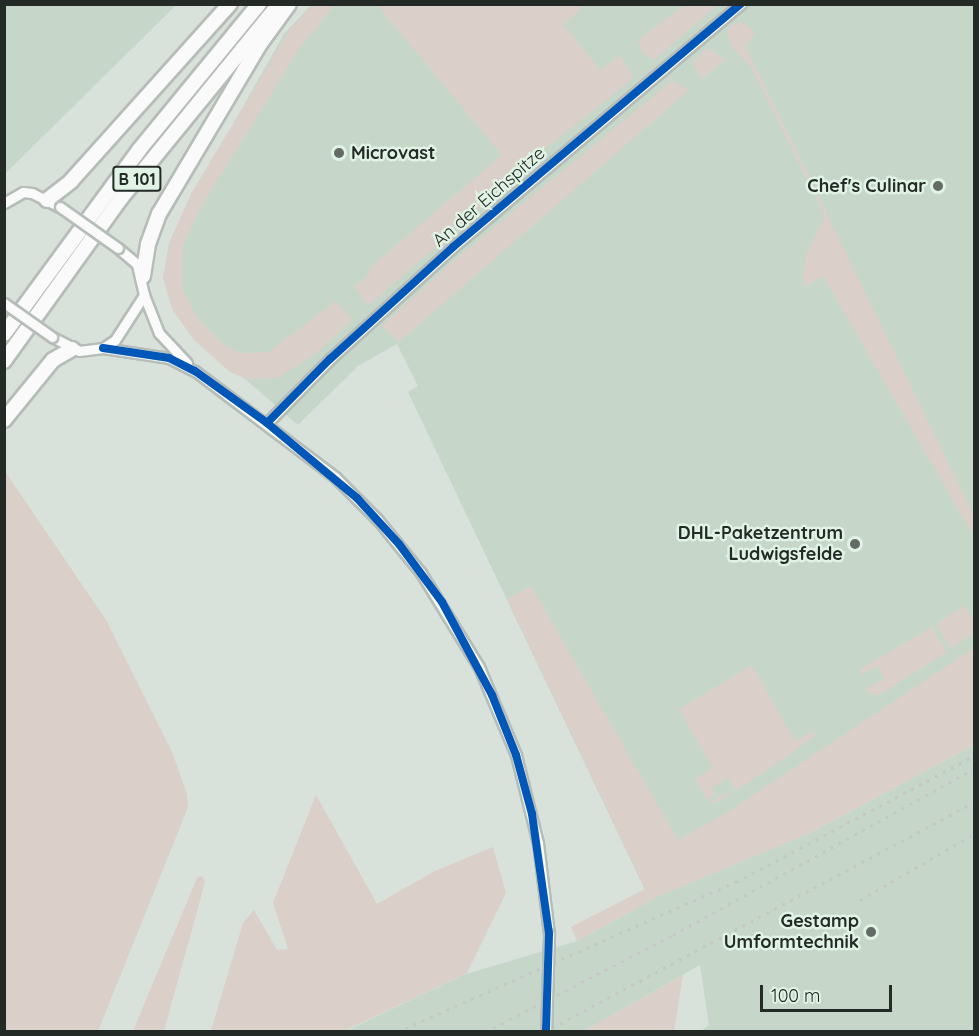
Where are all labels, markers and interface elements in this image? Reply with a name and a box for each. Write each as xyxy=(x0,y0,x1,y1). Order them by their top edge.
place label: Microvast xyxy=(351,142,435,164)
street label: An der Eichspitze xyxy=(429,142,549,252)
marker: Microvast xyxy=(332,146,346,160)
road number: B 101 xyxy=(112,166,162,192)
place label: Chef's Culinar xyxy=(807,175,926,197)
marker: Chef's Culinar xyxy=(931,179,945,193)
place label: DHL-Paketzentrum Ludwigsfelde xyxy=(678,523,843,566)
marker: DHL-Paketzentrum Ludwigsfelde xyxy=(848,537,862,551)
place label: Gestamp Umformtechnik xyxy=(724,911,859,954)
marker: Gestamp Umformtechnik xyxy=(864,925,878,939)
scale bar xyxy=(763,973,895,1011)
text: 100 m xyxy=(771,984,820,1007)

